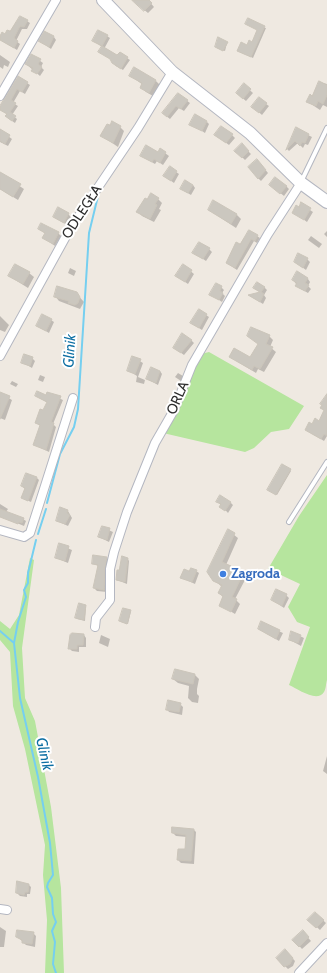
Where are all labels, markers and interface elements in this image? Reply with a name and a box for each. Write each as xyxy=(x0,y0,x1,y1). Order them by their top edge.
street label: ODLEGŁA xyxy=(58,182,106,242)
water label: Glinik xyxy=(60,334,80,368)
street label: ORLA xyxy=(163,379,193,417)
place label: Zagroda xyxy=(231,566,280,582)
marker: Zagroda xyxy=(218,569,228,579)
water label: Glinik xyxy=(31,736,57,772)

